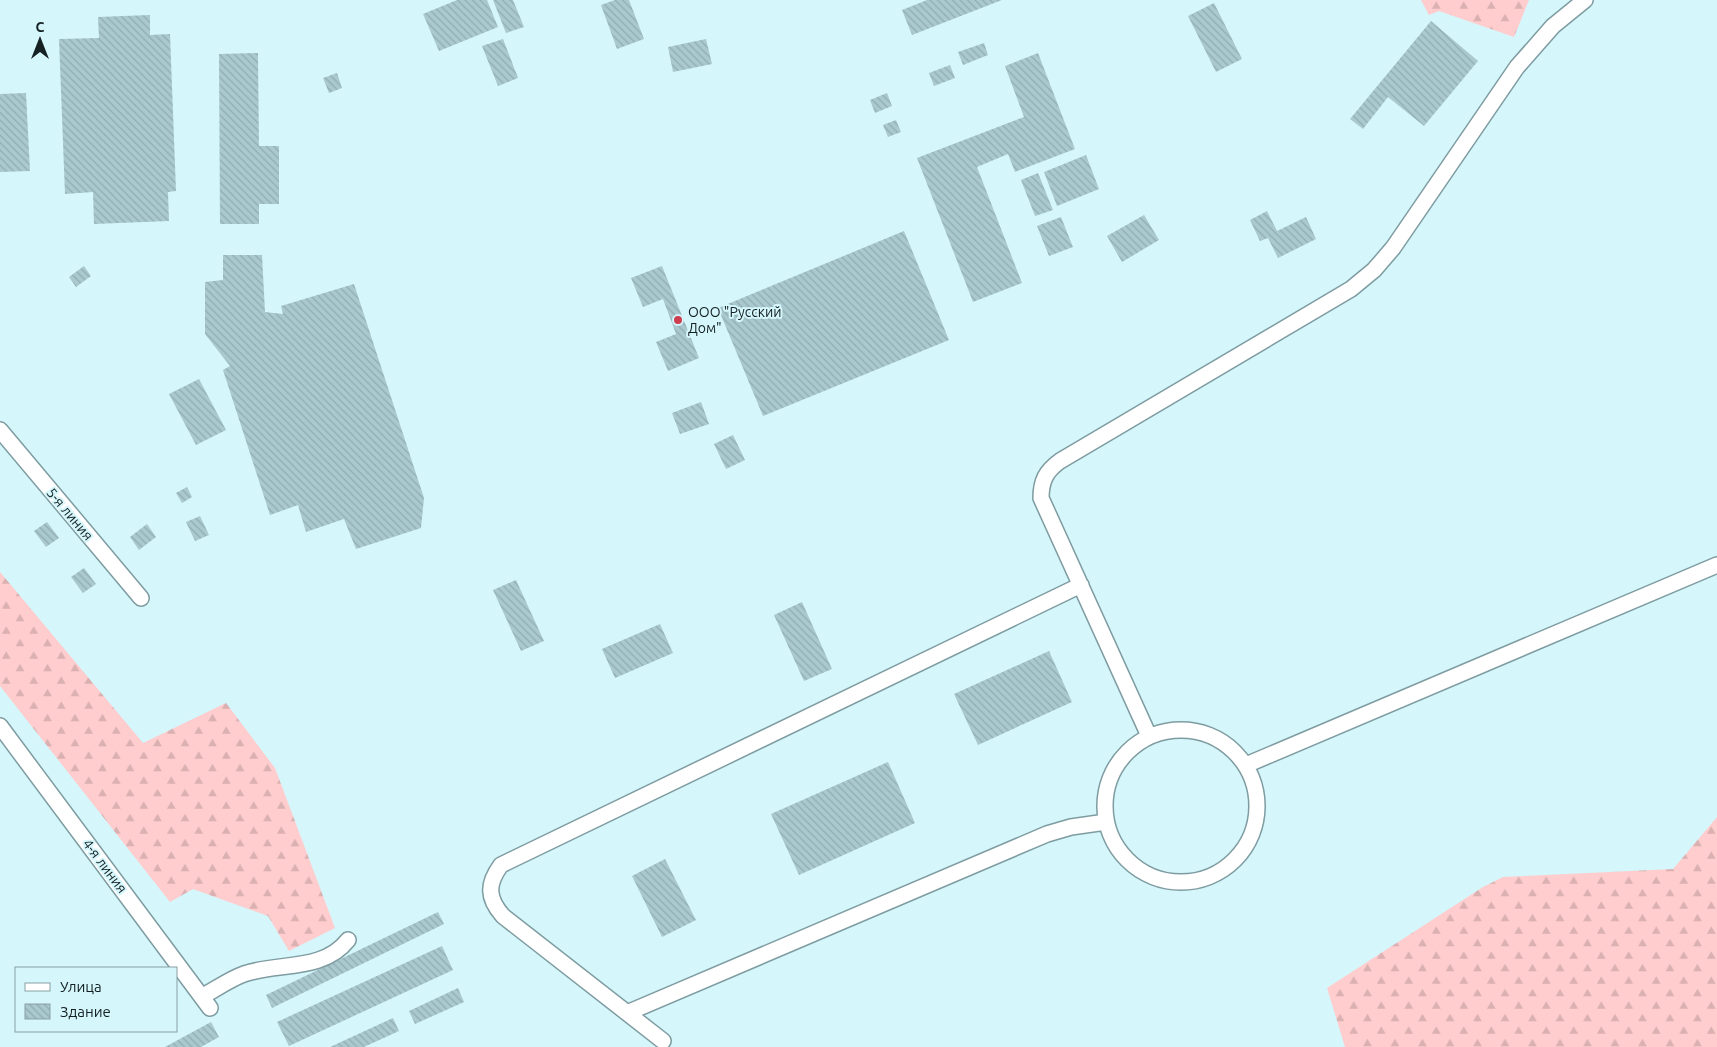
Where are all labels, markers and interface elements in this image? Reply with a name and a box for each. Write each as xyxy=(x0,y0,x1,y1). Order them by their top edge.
north arrow xyxy=(15,15,65,65)
text: С xyxy=(36,19,45,35)
place label: ООО "Русский Дом" xyxy=(688,304,781,336)
marker: ООО "Русский Дом" xyxy=(672,314,684,326)
street label: 5-я линия xyxy=(44,485,96,543)
street label: 4-я линия xyxy=(80,836,130,896)
legend xyxy=(15,967,178,1032)
text: Улица xyxy=(60,978,102,995)
text: Здание xyxy=(60,1003,111,1020)

